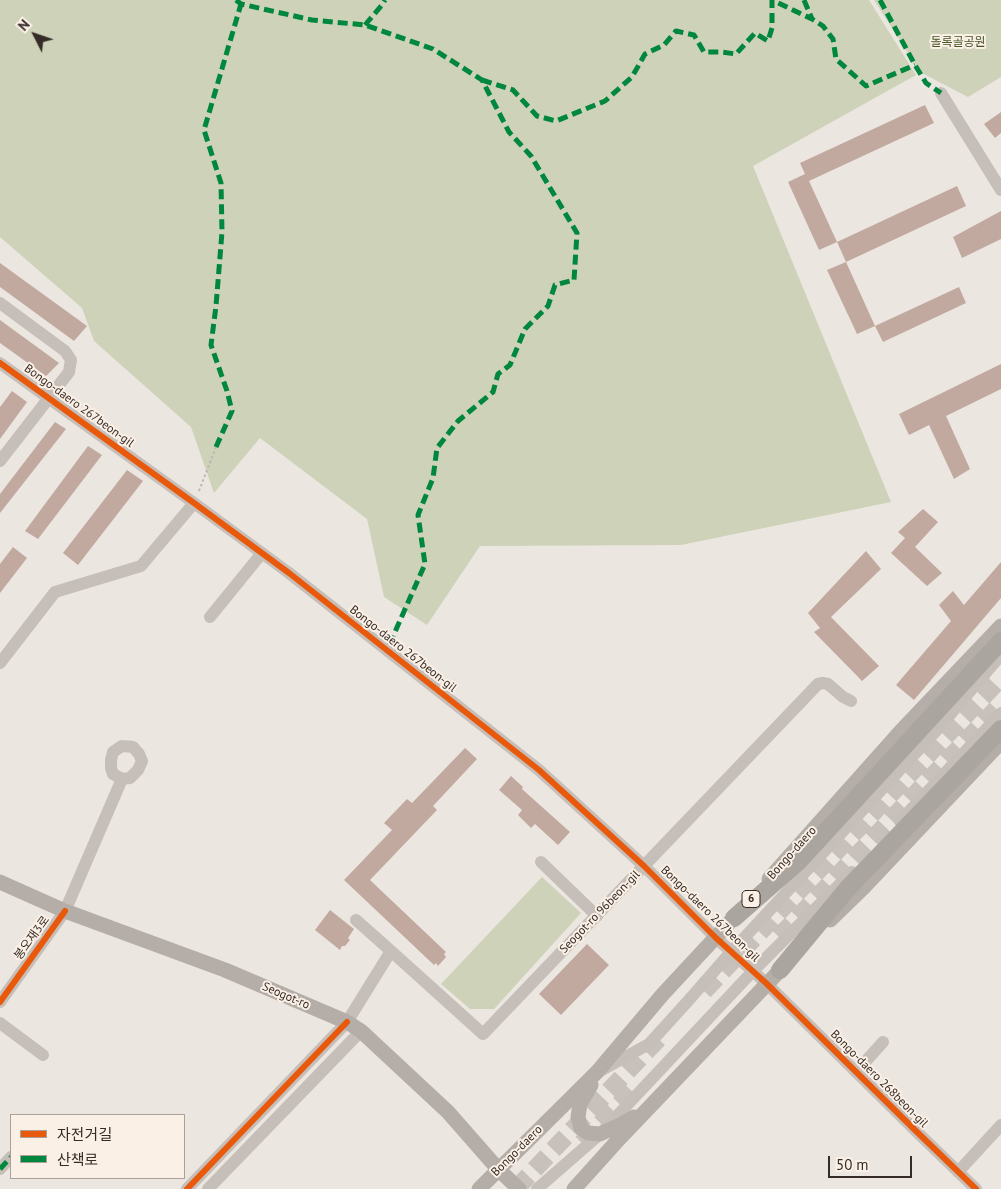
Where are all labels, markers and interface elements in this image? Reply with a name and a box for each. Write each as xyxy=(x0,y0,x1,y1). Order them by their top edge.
north arrow xyxy=(10,10,60,60)
text: N xyxy=(14,16,33,35)
park label: 돌록골공원 xyxy=(930,36,986,50)
street label: Bongo-daero 267beon-gil xyxy=(21,361,137,451)
street label: Bongo-daero 267beon-gil xyxy=(347,603,459,695)
street label: Bongo-daero xyxy=(764,824,820,882)
street label: Bongo-daero 267beon-gil xyxy=(658,863,762,965)
street label: Seogot-ro 96beon-gil xyxy=(557,868,643,956)
road number: 6 xyxy=(742,891,760,908)
street label: 봉오재3로 xyxy=(11,913,53,963)
street label: Seogot-ro xyxy=(260,980,312,1012)
street label: Bongo-daero 268beon-gil xyxy=(827,1027,931,1131)
legend xyxy=(10,1114,185,1179)
street label: Bongo-daero xyxy=(488,1122,546,1180)
text: 자전거길 xyxy=(57,1125,112,1144)
scale bar xyxy=(831,1146,915,1178)
text: 산책로 xyxy=(57,1150,98,1169)
text: 50 m xyxy=(836,1155,869,1174)

